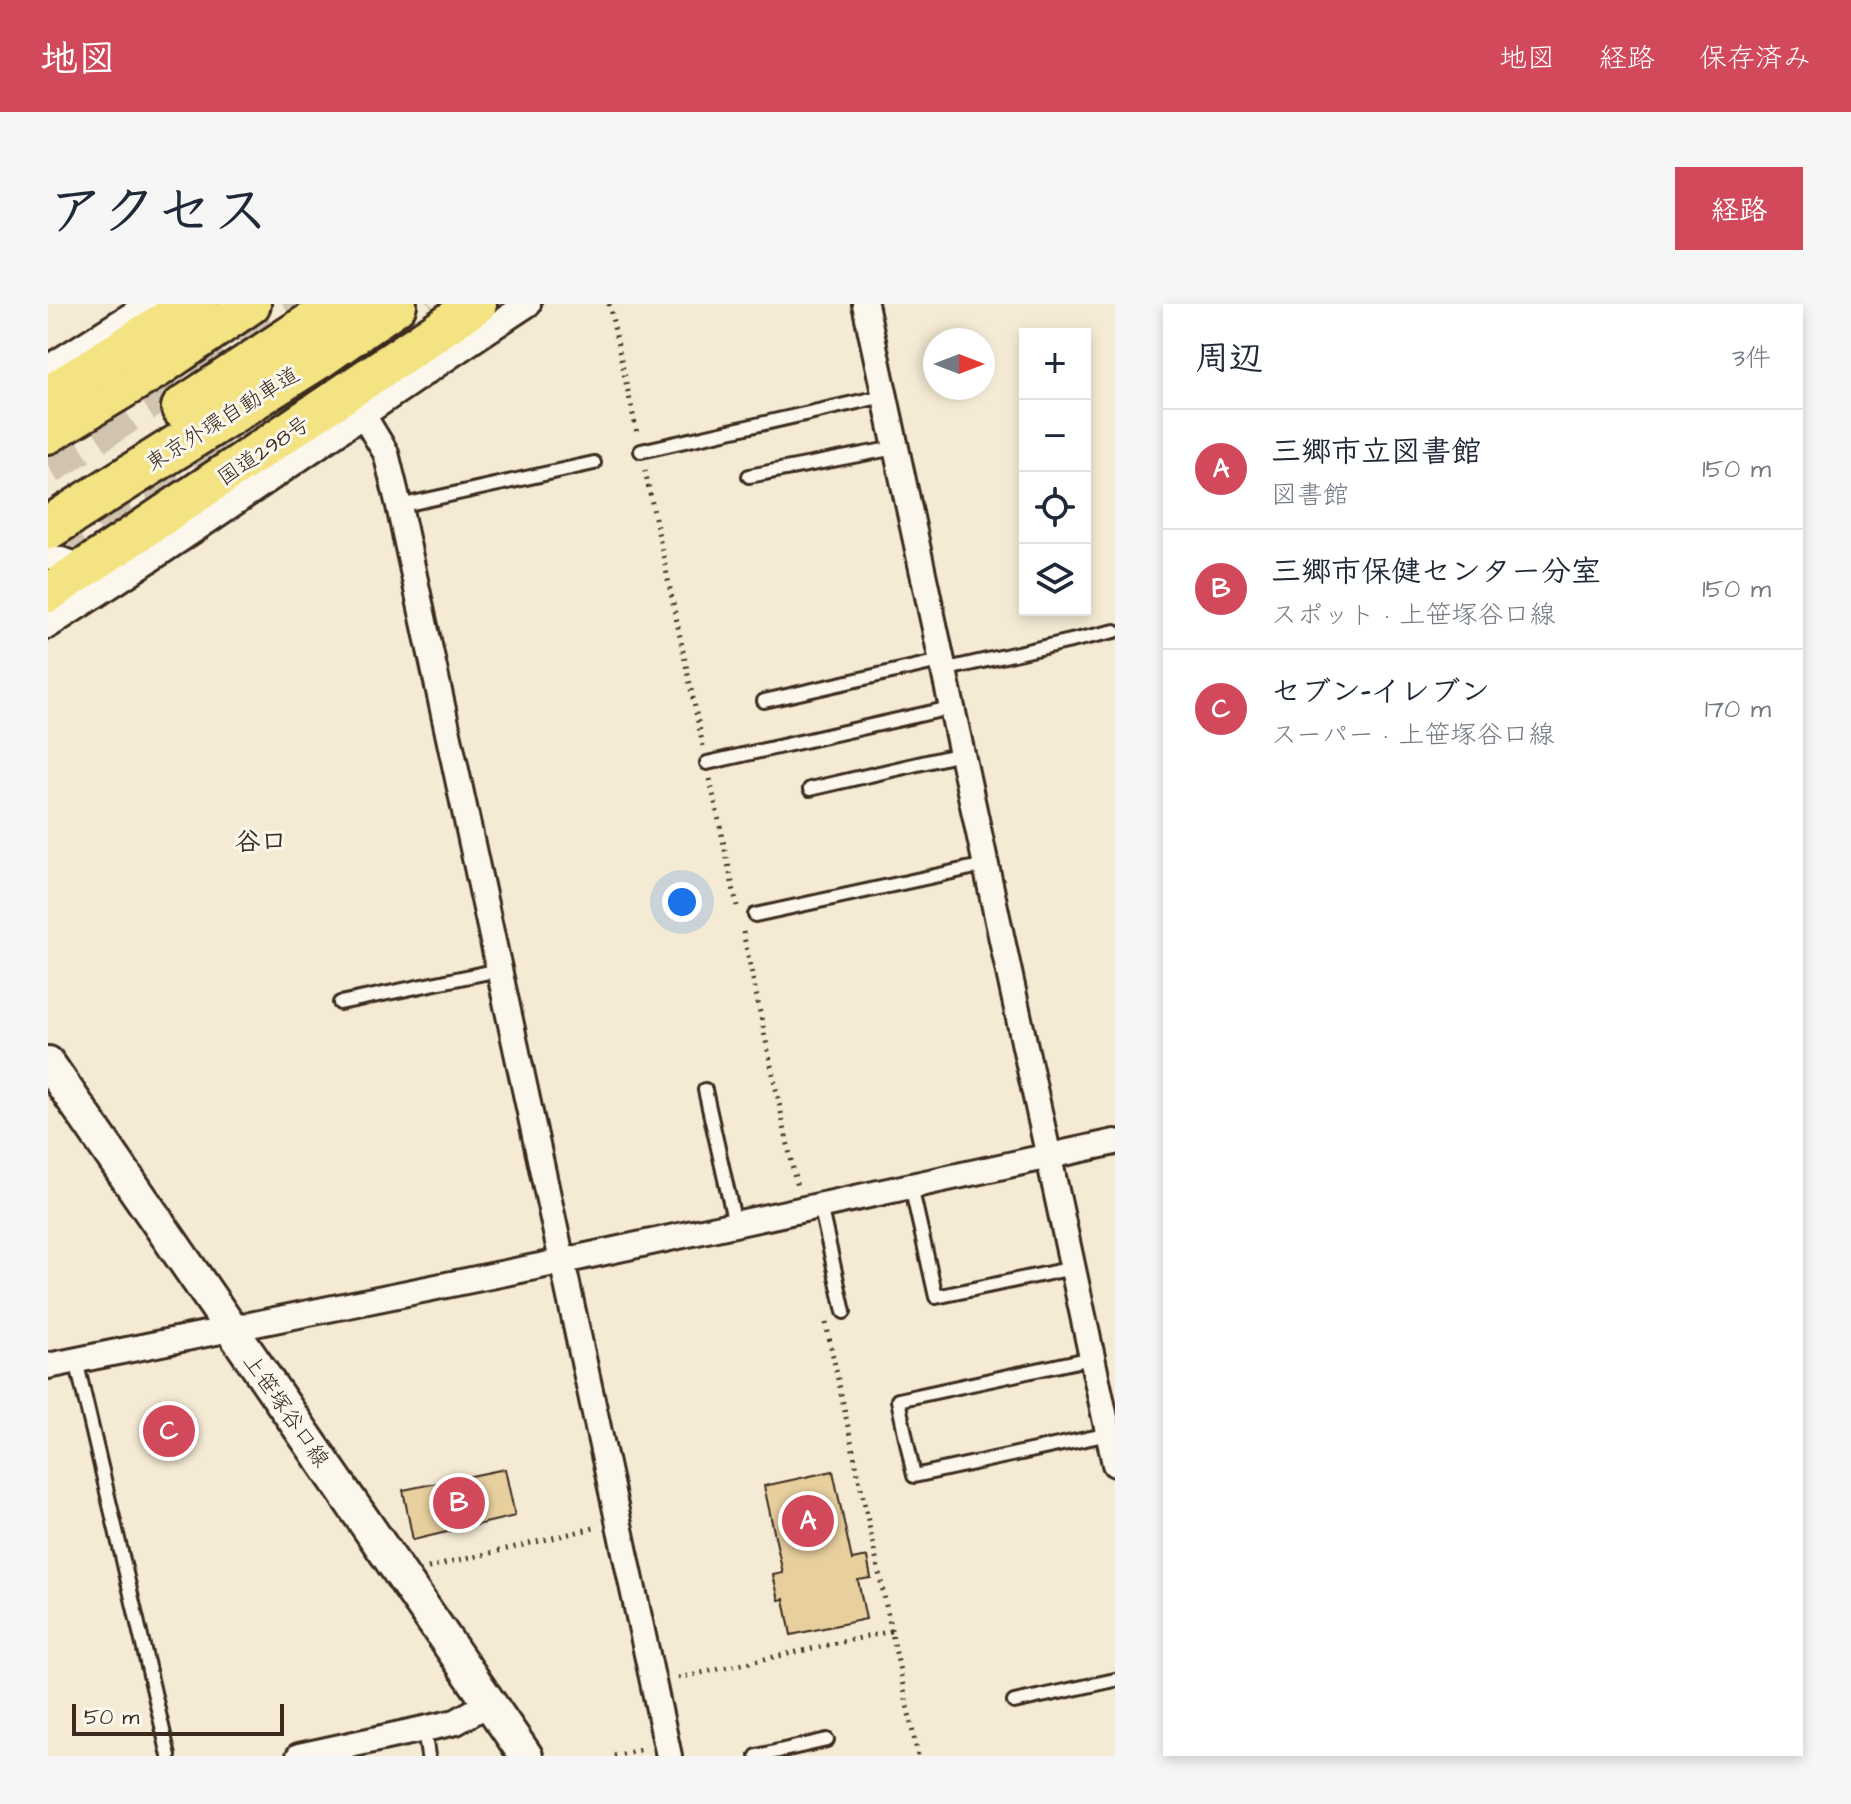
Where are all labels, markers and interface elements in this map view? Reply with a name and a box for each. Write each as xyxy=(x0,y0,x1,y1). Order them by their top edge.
text: 地図 xyxy=(40,34,116,86)
text: 地図 xyxy=(1499,39,1555,78)
text: 経路 xyxy=(1599,39,1655,78)
text: 保存済み xyxy=(1699,39,1811,78)
button: 経路 xyxy=(1675,167,1803,250)
text: アクセス xyxy=(48,174,269,252)
north arrow xyxy=(923,328,995,400)
map controls xyxy=(1019,328,1091,616)
button: + xyxy=(1019,328,1091,400)
text: 周辺 xyxy=(1195,335,1263,383)
text: 3件 xyxy=(1732,340,1771,376)
street label: 東京外環自動車道 xyxy=(140,359,306,479)
button: − xyxy=(1019,400,1091,472)
street label: 国道298号 xyxy=(211,409,316,494)
text: 三郷市立図書館 xyxy=(1271,431,1481,473)
text: A xyxy=(1213,451,1229,487)
text: 150 m xyxy=(1702,451,1771,487)
button: locate xyxy=(1019,472,1091,544)
text: 図書館 xyxy=(1271,477,1349,513)
button: layers xyxy=(1019,544,1091,616)
text: 三郷市保健センター分室 xyxy=(1271,551,1601,593)
text: B xyxy=(1212,571,1230,607)
text: 150 m xyxy=(1702,571,1771,607)
text: スポット · 上笹塚谷口線 xyxy=(1271,597,1555,633)
text: セブン-イレブン xyxy=(1271,671,1490,713)
text: C xyxy=(1212,691,1230,727)
text: 170 m xyxy=(1705,691,1771,727)
text: スーパー · 上笹塚谷口線 xyxy=(1271,717,1554,753)
district label: 谷口 xyxy=(235,824,287,860)
your location xyxy=(662,882,702,922)
street label: 上笹塚谷口線 xyxy=(235,1348,336,1474)
pin: C xyxy=(143,1401,195,1461)
pin: B xyxy=(433,1473,485,1533)
pin: A xyxy=(782,1491,834,1551)
scale bar xyxy=(72,1700,284,1736)
text: 50 m xyxy=(84,1702,139,1733)

